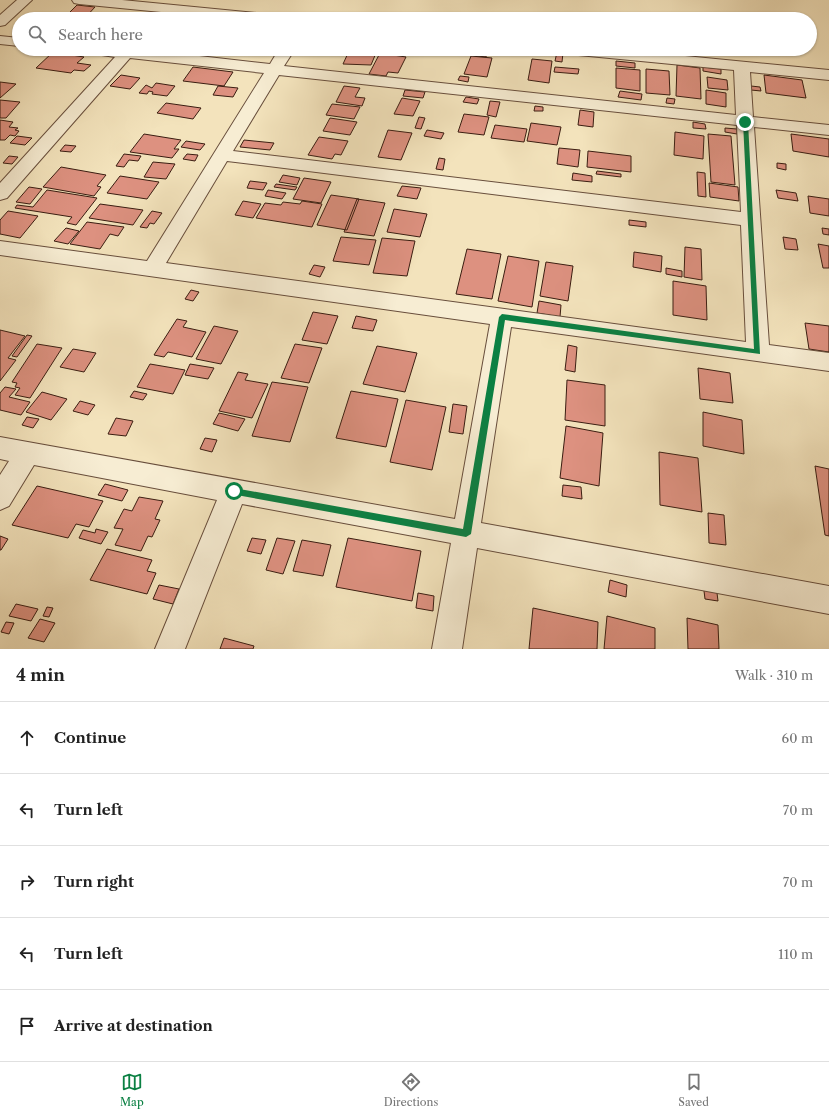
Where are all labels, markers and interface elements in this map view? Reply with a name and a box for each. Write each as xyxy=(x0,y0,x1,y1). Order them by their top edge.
search box xyxy=(12,12,817,56)
icon: search xyxy=(26,23,48,45)
text: Search here xyxy=(58,25,143,44)
route end xyxy=(736,113,754,131)
route start xyxy=(225,482,243,500)
text: 4 min xyxy=(16,665,65,685)
text: Walk · 310 m xyxy=(735,667,813,683)
icon: ahead xyxy=(16,727,38,749)
text: Continue xyxy=(54,728,126,747)
text: 60 m xyxy=(782,730,813,746)
icon: left xyxy=(16,799,38,821)
text: Turn left xyxy=(54,800,123,819)
text: 70 m xyxy=(783,802,813,818)
icon: right xyxy=(16,871,38,893)
text: Turn right xyxy=(54,872,134,891)
text: 70 m xyxy=(783,874,813,890)
icon: left xyxy=(16,943,38,965)
text: Turn left xyxy=(54,944,123,963)
text: 110 m xyxy=(778,946,813,962)
icon: arrive xyxy=(16,1015,38,1037)
text: Arrive at destination xyxy=(54,1016,213,1035)
tab: Map xyxy=(120,1071,144,1109)
tab: Directions xyxy=(384,1071,438,1109)
tab: Saved xyxy=(678,1071,709,1109)

